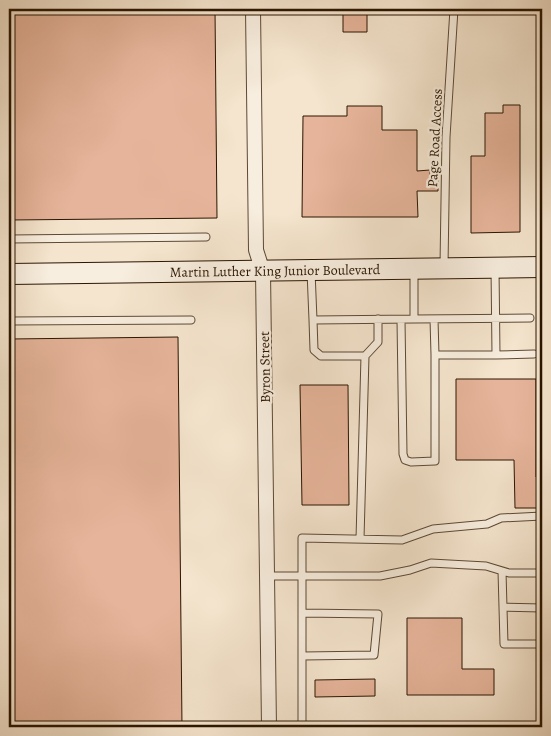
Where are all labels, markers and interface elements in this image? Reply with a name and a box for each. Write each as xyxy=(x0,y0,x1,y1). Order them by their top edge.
street label: Page Road Access xyxy=(423,88,447,188)
street label: Martin Luther King Junior Boulevard xyxy=(170,260,381,281)
street label: Byron Street xyxy=(255,331,275,403)

